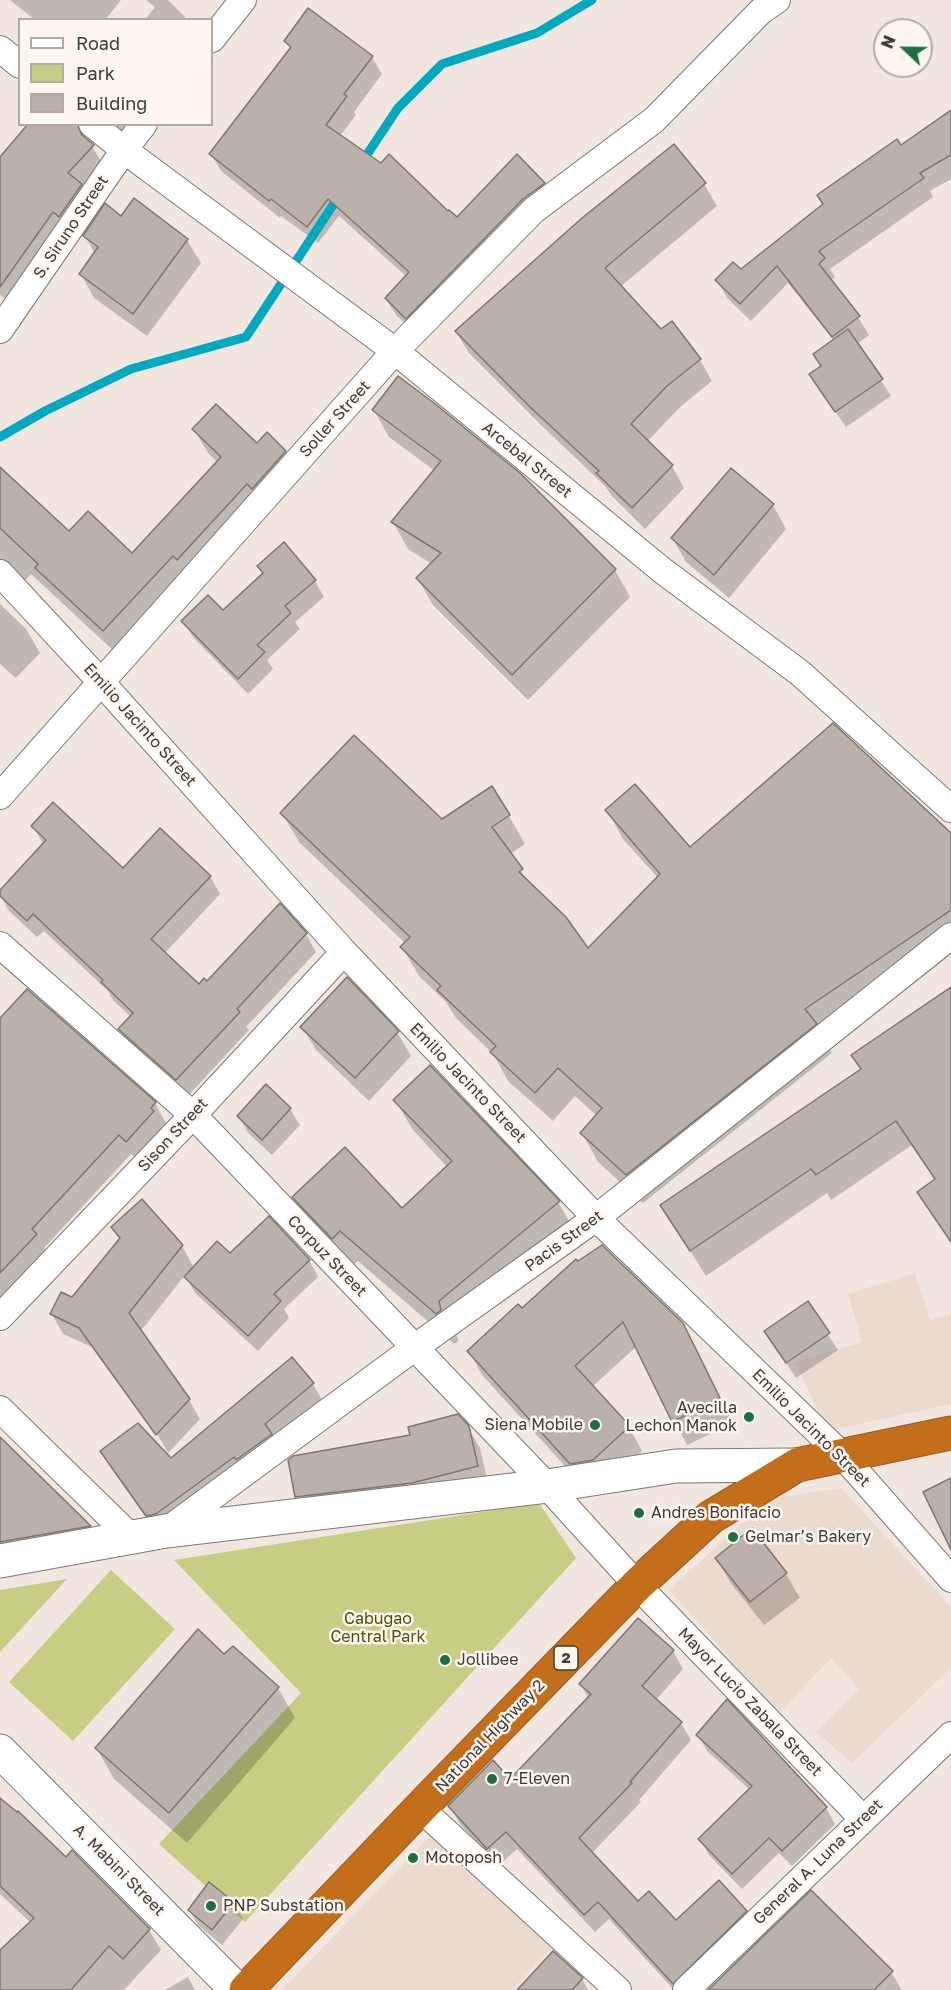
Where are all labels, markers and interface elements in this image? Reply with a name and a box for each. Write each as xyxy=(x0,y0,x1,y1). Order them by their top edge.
legend xyxy=(18,18,213,126)
north arrow xyxy=(873,18,933,78)
text: Road xyxy=(76,32,120,54)
text: N xyxy=(877,33,900,51)
text: Park xyxy=(76,62,115,84)
text: Building xyxy=(76,92,147,114)
street label: S. Siruno Street xyxy=(29,172,113,282)
street label: Soller Street xyxy=(295,377,375,461)
street label: Arcebal Street xyxy=(478,418,576,502)
street label: Emilio Jacinto Street xyxy=(80,659,200,791)
street label: Emilio Jacinto Street xyxy=(406,1019,530,1147)
street label: Sison Street xyxy=(134,1094,212,1176)
street label: Pacis Street xyxy=(521,1206,607,1276)
street label: Corpuz Street xyxy=(283,1211,371,1301)
street label: Emilio Jacinto Street xyxy=(748,1365,874,1491)
place label: Avecilla Lechon Manok xyxy=(625,1398,737,1436)
marker: Avecilla Lechon Manok xyxy=(742,1410,756,1424)
place label: Siena Mobile xyxy=(485,1415,583,1435)
marker: Siena Mobile xyxy=(588,1418,602,1432)
place label: Andres Bonifacio xyxy=(651,1503,781,1523)
marker: Andres Bonifacio xyxy=(632,1506,646,1520)
place label: Gelmar’s Bakery xyxy=(745,1527,871,1547)
marker: Gelmar’s Bakery xyxy=(726,1530,740,1544)
park label: Cabugao Central Park xyxy=(330,1609,426,1647)
street label: Mayor Lucio Zabala Street xyxy=(674,1624,826,1780)
road number: 2 xyxy=(554,1646,578,1670)
place label: Jollibee xyxy=(457,1650,518,1670)
marker: Jollibee xyxy=(438,1653,452,1667)
street label: National Highway 2 xyxy=(431,1676,549,1796)
place label: 7-Eleven xyxy=(504,1769,570,1789)
marker: 7-Eleven xyxy=(485,1772,499,1786)
street label: General A. Luna Street xyxy=(749,1795,887,1929)
street label: A. Mabini Street xyxy=(69,1820,169,1920)
place label: Motoposh xyxy=(425,1848,502,1868)
marker: Motoposh xyxy=(406,1851,420,1865)
place label: PNP Substation xyxy=(223,1896,344,1916)
marker: PNP Substation xyxy=(204,1899,218,1913)

